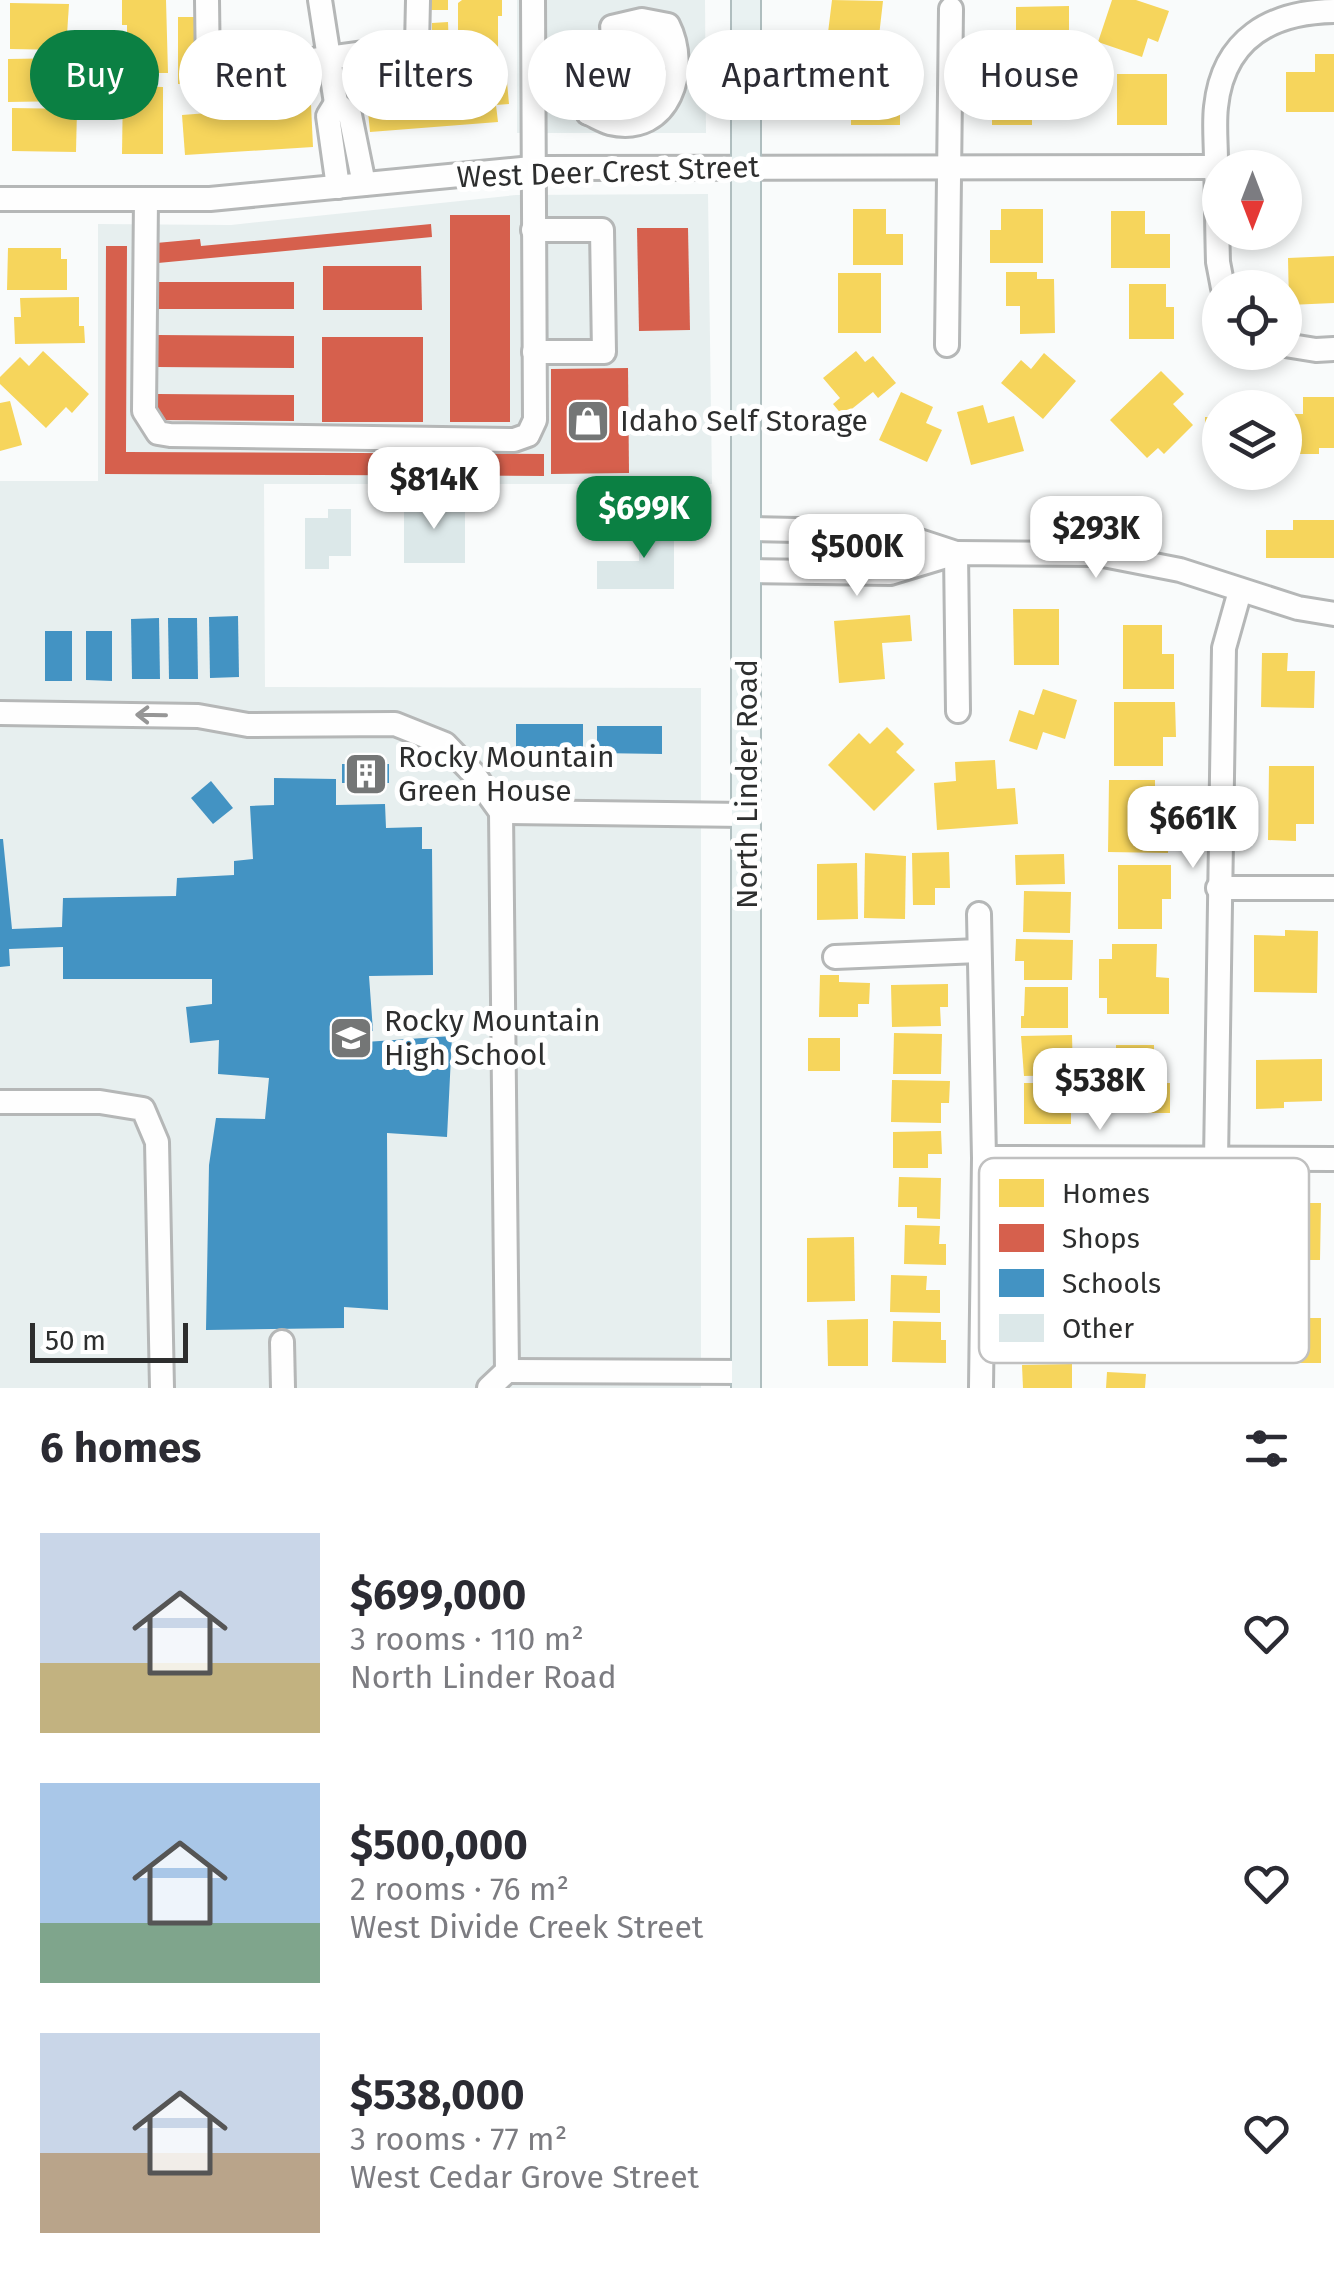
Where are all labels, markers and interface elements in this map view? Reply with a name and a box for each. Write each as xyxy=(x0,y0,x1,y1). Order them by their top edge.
chip: Buy xyxy=(30,30,159,120)
chip: Rent xyxy=(179,30,322,120)
chip: Filters xyxy=(342,30,508,120)
chip: New xyxy=(528,30,666,120)
chip: Apartment xyxy=(686,30,924,120)
chip: House xyxy=(944,30,1114,120)
street label: West Deer Crest Street xyxy=(456,149,760,195)
north arrow xyxy=(1202,150,1302,250)
map controls xyxy=(1202,150,1302,490)
button: locate xyxy=(1202,270,1302,370)
button: layers xyxy=(1202,390,1302,490)
shop icon: Idaho Self Storage xyxy=(565,398,611,444)
place label: Idaho Self Storage xyxy=(620,403,868,439)
pin: $814K xyxy=(364,447,504,532)
text: $814K xyxy=(390,460,478,498)
pin: $699K xyxy=(574,476,714,561)
text: $699K xyxy=(598,489,690,527)
pin: $293K xyxy=(1026,496,1166,581)
text: $293K xyxy=(1052,509,1140,547)
pin: $500K xyxy=(787,514,927,599)
text: $500K xyxy=(811,527,903,565)
street label: North Linder Road xyxy=(729,659,765,909)
one-way arrow xyxy=(136,706,168,725)
place label: Rocky Mountain Green House xyxy=(398,739,615,809)
building icon: Rocky Mountain Green House xyxy=(343,751,389,797)
pin: $661K xyxy=(1123,786,1263,871)
text: $661K xyxy=(1150,799,1236,837)
place label: Rocky Mountain High School xyxy=(384,1003,601,1073)
school or university icon: Rocky Mountain High School xyxy=(328,1015,374,1061)
pin: $538K xyxy=(1030,1048,1170,1133)
text: $538K xyxy=(1055,1061,1145,1099)
legend xyxy=(979,1158,1309,1363)
text: Homes xyxy=(1062,1177,1150,1210)
text: Shops xyxy=(1062,1222,1140,1255)
text: Schools xyxy=(1062,1267,1161,1300)
text: Other xyxy=(1062,1312,1134,1345)
scale bar xyxy=(30,1318,188,1362)
text: 50 m xyxy=(45,1324,106,1357)
icon: filters xyxy=(1239,1421,1294,1476)
text: 6 homes xyxy=(40,1423,201,1473)
text: $699,000 xyxy=(350,1570,526,1620)
icon: home xyxy=(120,1573,240,1693)
icon: heart xyxy=(1239,1606,1294,1661)
text: 3 rooms · 110 m² xyxy=(350,1620,584,1658)
text: North Linder Road xyxy=(350,1658,617,1696)
text: $500,000 xyxy=(350,1820,528,1870)
icon: home xyxy=(120,1823,240,1943)
icon: heart xyxy=(1239,1856,1294,1911)
text: 2 rooms · 76 m² xyxy=(350,1870,569,1908)
text: West Divide Creek Street xyxy=(350,1908,703,1946)
text: $538,000 xyxy=(350,2070,525,2120)
icon: home xyxy=(120,2073,240,2193)
icon: heart xyxy=(1239,2106,1294,2161)
text: 3 rooms · 77 m² xyxy=(350,2120,567,2158)
text: West Cedar Grove Street xyxy=(350,2158,699,2196)

